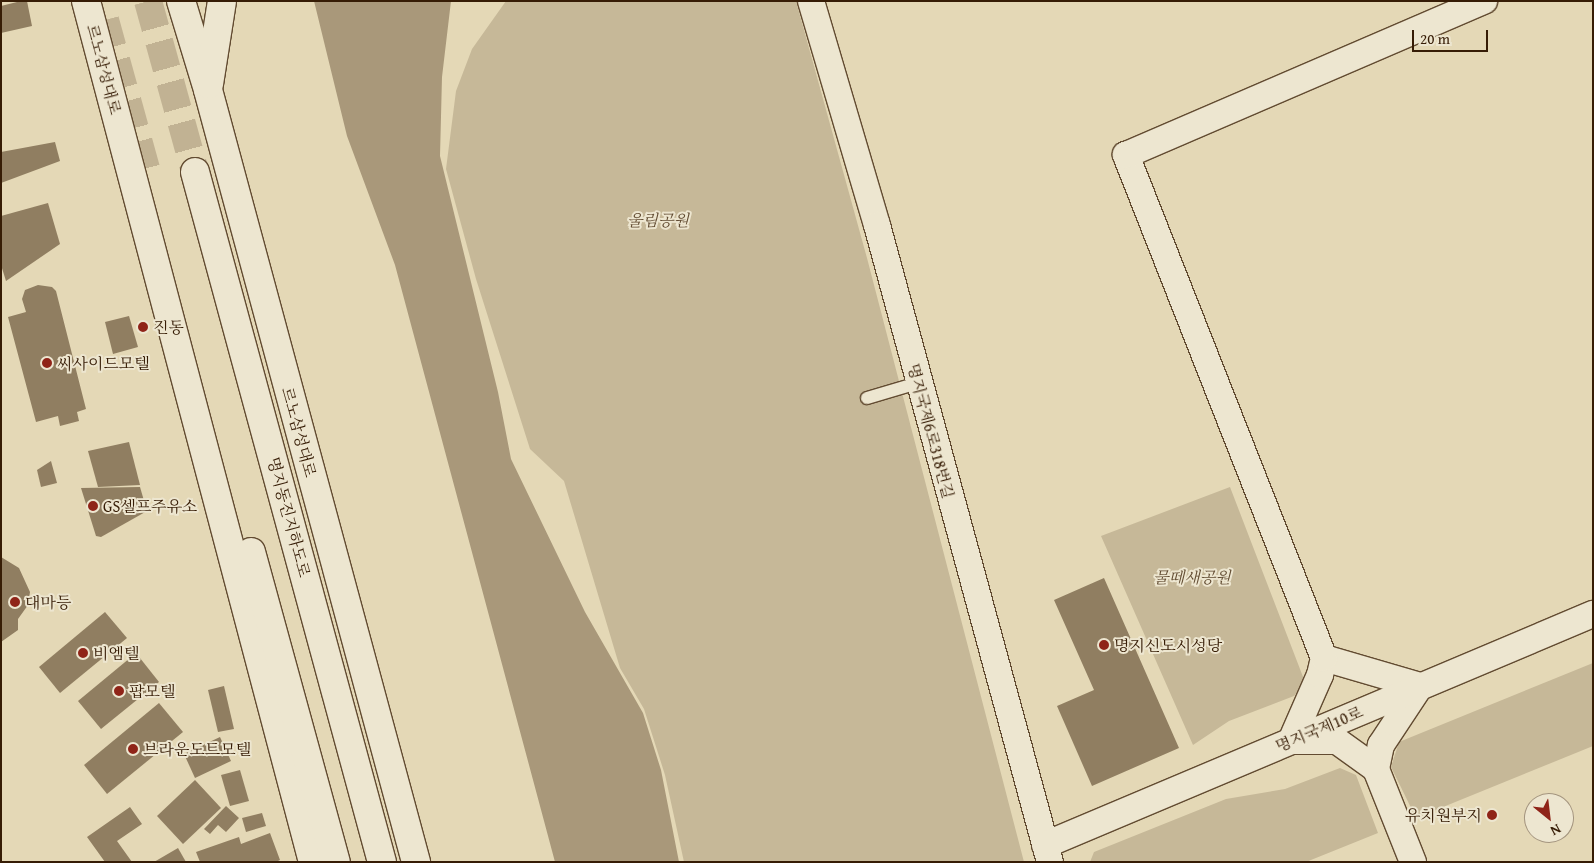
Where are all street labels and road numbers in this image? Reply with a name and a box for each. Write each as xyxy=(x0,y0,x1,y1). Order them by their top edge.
street label: 르노삼성대로 xyxy=(83,22,125,116)
street label: 명지국제6로318번길 xyxy=(904,361,958,501)
street label: 르노삼성대로 xyxy=(278,385,320,479)
street label: 명지동진지하도로 xyxy=(264,455,314,579)
street label: 명지국제10로 xyxy=(1273,702,1365,756)

